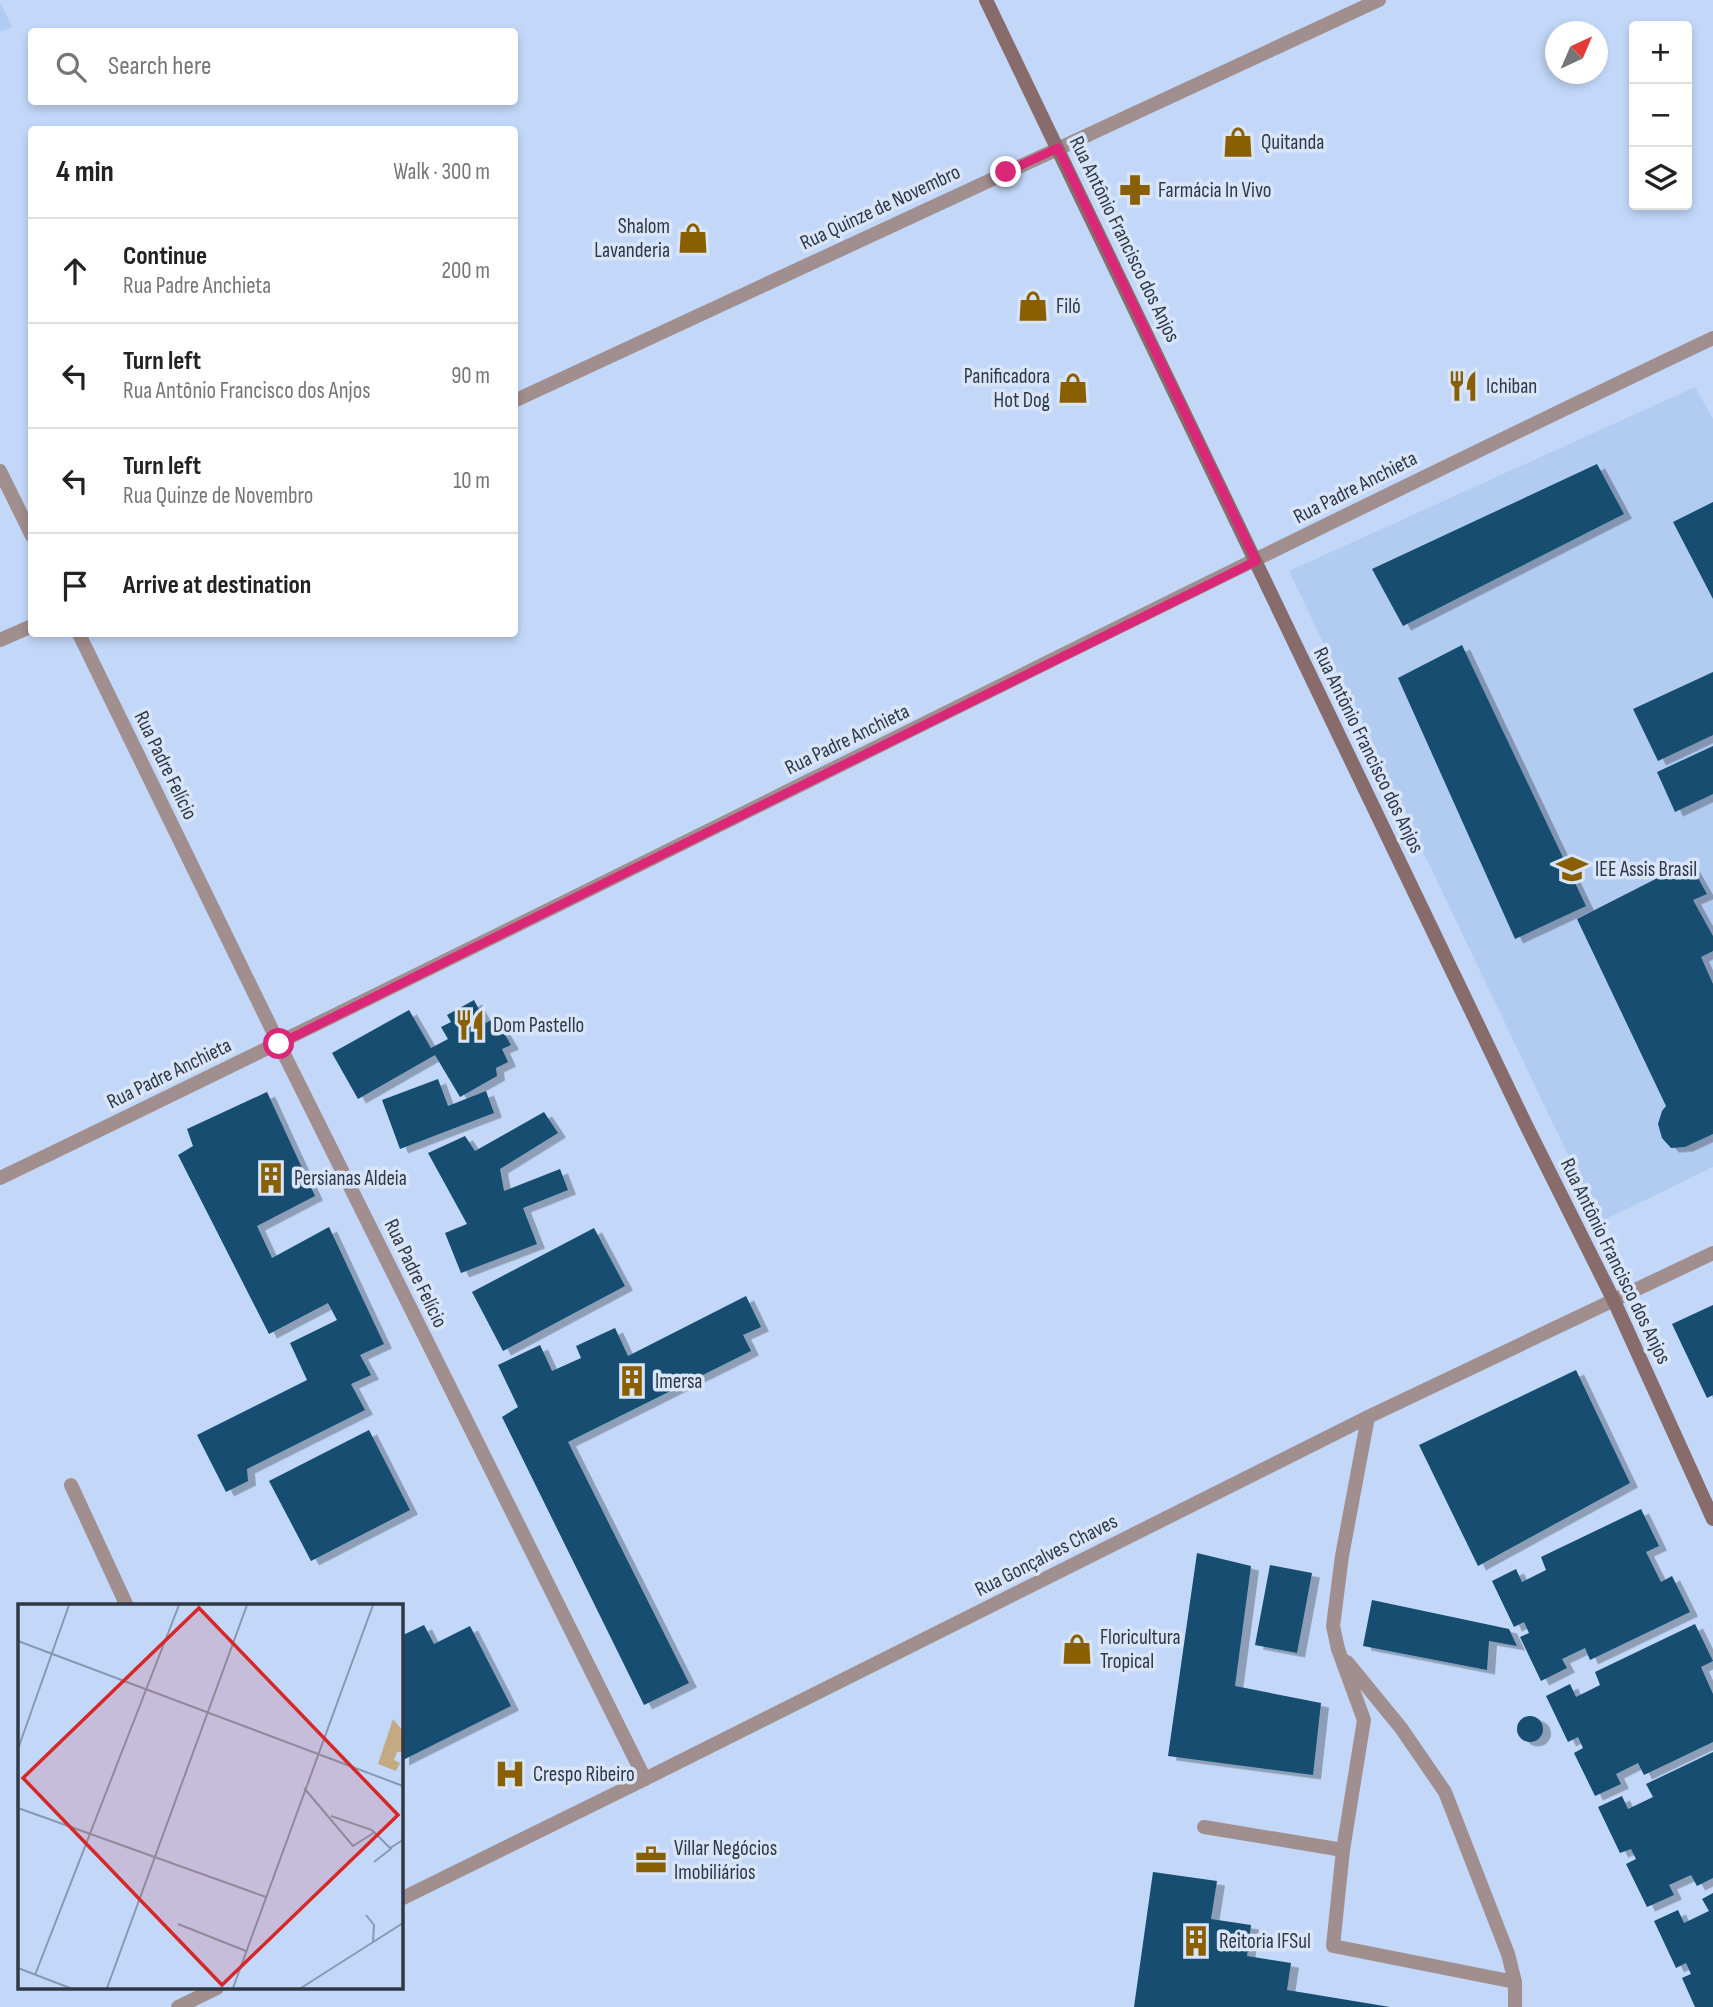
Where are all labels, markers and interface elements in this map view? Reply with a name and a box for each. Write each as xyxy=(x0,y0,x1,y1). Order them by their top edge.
north arrow xyxy=(1545,21,1608,84)
map controls xyxy=(1629,21,1692,210)
button: + xyxy=(1629,21,1692,84)
search box xyxy=(28,28,518,105)
icon: search xyxy=(52,48,90,86)
text: Search here xyxy=(108,51,211,82)
button: − xyxy=(1629,84,1692,147)
shop icon: Quitanda xyxy=(1221,125,1255,159)
place label: Quitanda xyxy=(1261,130,1324,155)
street label: Rua Antônio Francisco dos Anjos xyxy=(1064,132,1185,346)
button: layers xyxy=(1629,147,1692,210)
text: 4 min xyxy=(56,154,114,190)
route end xyxy=(990,156,1021,187)
text: Walk · 300 m xyxy=(393,158,490,186)
street label: Rua Quinze de Novembro xyxy=(796,159,964,256)
pharmacy icon: Farmácia In Vivo xyxy=(1118,173,1152,207)
place label: Farmácia In Vivo xyxy=(1158,178,1272,203)
place label: Shalom Lavanderia xyxy=(594,214,670,263)
shop icon: Shalom Lavanderia xyxy=(676,221,710,255)
text: Continue xyxy=(123,241,207,272)
icon: ahead xyxy=(56,252,94,290)
text: 200 m xyxy=(442,257,490,285)
text: Rua Padre Anchieta xyxy=(123,272,271,300)
shop icon: Filó xyxy=(1016,289,1050,323)
place label: Filó xyxy=(1056,294,1081,319)
text: Turn left xyxy=(123,346,201,377)
icon: left xyxy=(56,357,94,395)
text: 90 m xyxy=(451,362,490,390)
place label: Panificadora Hot Dog xyxy=(964,364,1050,413)
restaurant icon: Ichiban xyxy=(1446,369,1480,403)
shop icon: Panificadora Hot Dog xyxy=(1056,371,1090,405)
place label: Ichiban xyxy=(1486,374,1537,399)
text: Rua Antônio Francisco dos Anjos xyxy=(123,377,371,405)
street label: Rua Padre Anchieta xyxy=(1289,446,1421,529)
text: Turn left xyxy=(123,451,201,482)
icon: left xyxy=(56,462,94,500)
text: 10 m xyxy=(453,467,490,495)
text: Rua Quinze de Novembro xyxy=(123,482,313,510)
icon: arrive xyxy=(56,567,94,605)
text: Arrive at destination xyxy=(123,570,311,601)
street label: Rua Antônio Francisco dos Anjos xyxy=(1308,643,1429,857)
street label: Rua Padre Anchieta xyxy=(781,699,913,780)
street label: Rua Padre Felício xyxy=(129,707,203,824)
school or university icon: IEE Assis Brasil xyxy=(1555,852,1589,886)
place label: IEE Assis Brasil xyxy=(1595,857,1697,882)
restaurant icon: Dom Pastello xyxy=(453,1008,487,1042)
place label: Dom Pastello xyxy=(493,1013,584,1038)
route start xyxy=(263,1028,294,1059)
street label: Rua Padre Anchieta xyxy=(103,1033,235,1114)
street label: Rua Antônio Francisco dos Anjos xyxy=(1555,1154,1676,1368)
building icon: Persianas Aldeia xyxy=(254,1161,288,1195)
place label: Persianas Aldeia xyxy=(294,1166,407,1191)
street label: Rua Padre Felício xyxy=(379,1215,453,1332)
building icon: Imersa xyxy=(615,1364,649,1398)
place label: Imersa xyxy=(655,1369,702,1394)
street label: Rua Gonçalves Chaves xyxy=(971,1509,1122,1602)
inset map xyxy=(18,1604,402,1990)
place label: Floricultura Tropical xyxy=(1100,1625,1181,1674)
shop icon: Floricultura Tropical xyxy=(1060,1632,1094,1666)
hospital icon: Crespo Ribeiro xyxy=(493,1757,527,1791)
place label: Crespo Ribeiro xyxy=(533,1762,635,1787)
place label: Villar Negócios Imobiliários xyxy=(674,1836,777,1885)
office icon: Villar Negócios Imobiliários xyxy=(634,1843,668,1877)
building icon: Reitoria IFSul xyxy=(1179,1924,1213,1958)
place label: Reitoria IFSul xyxy=(1219,1929,1311,1954)

